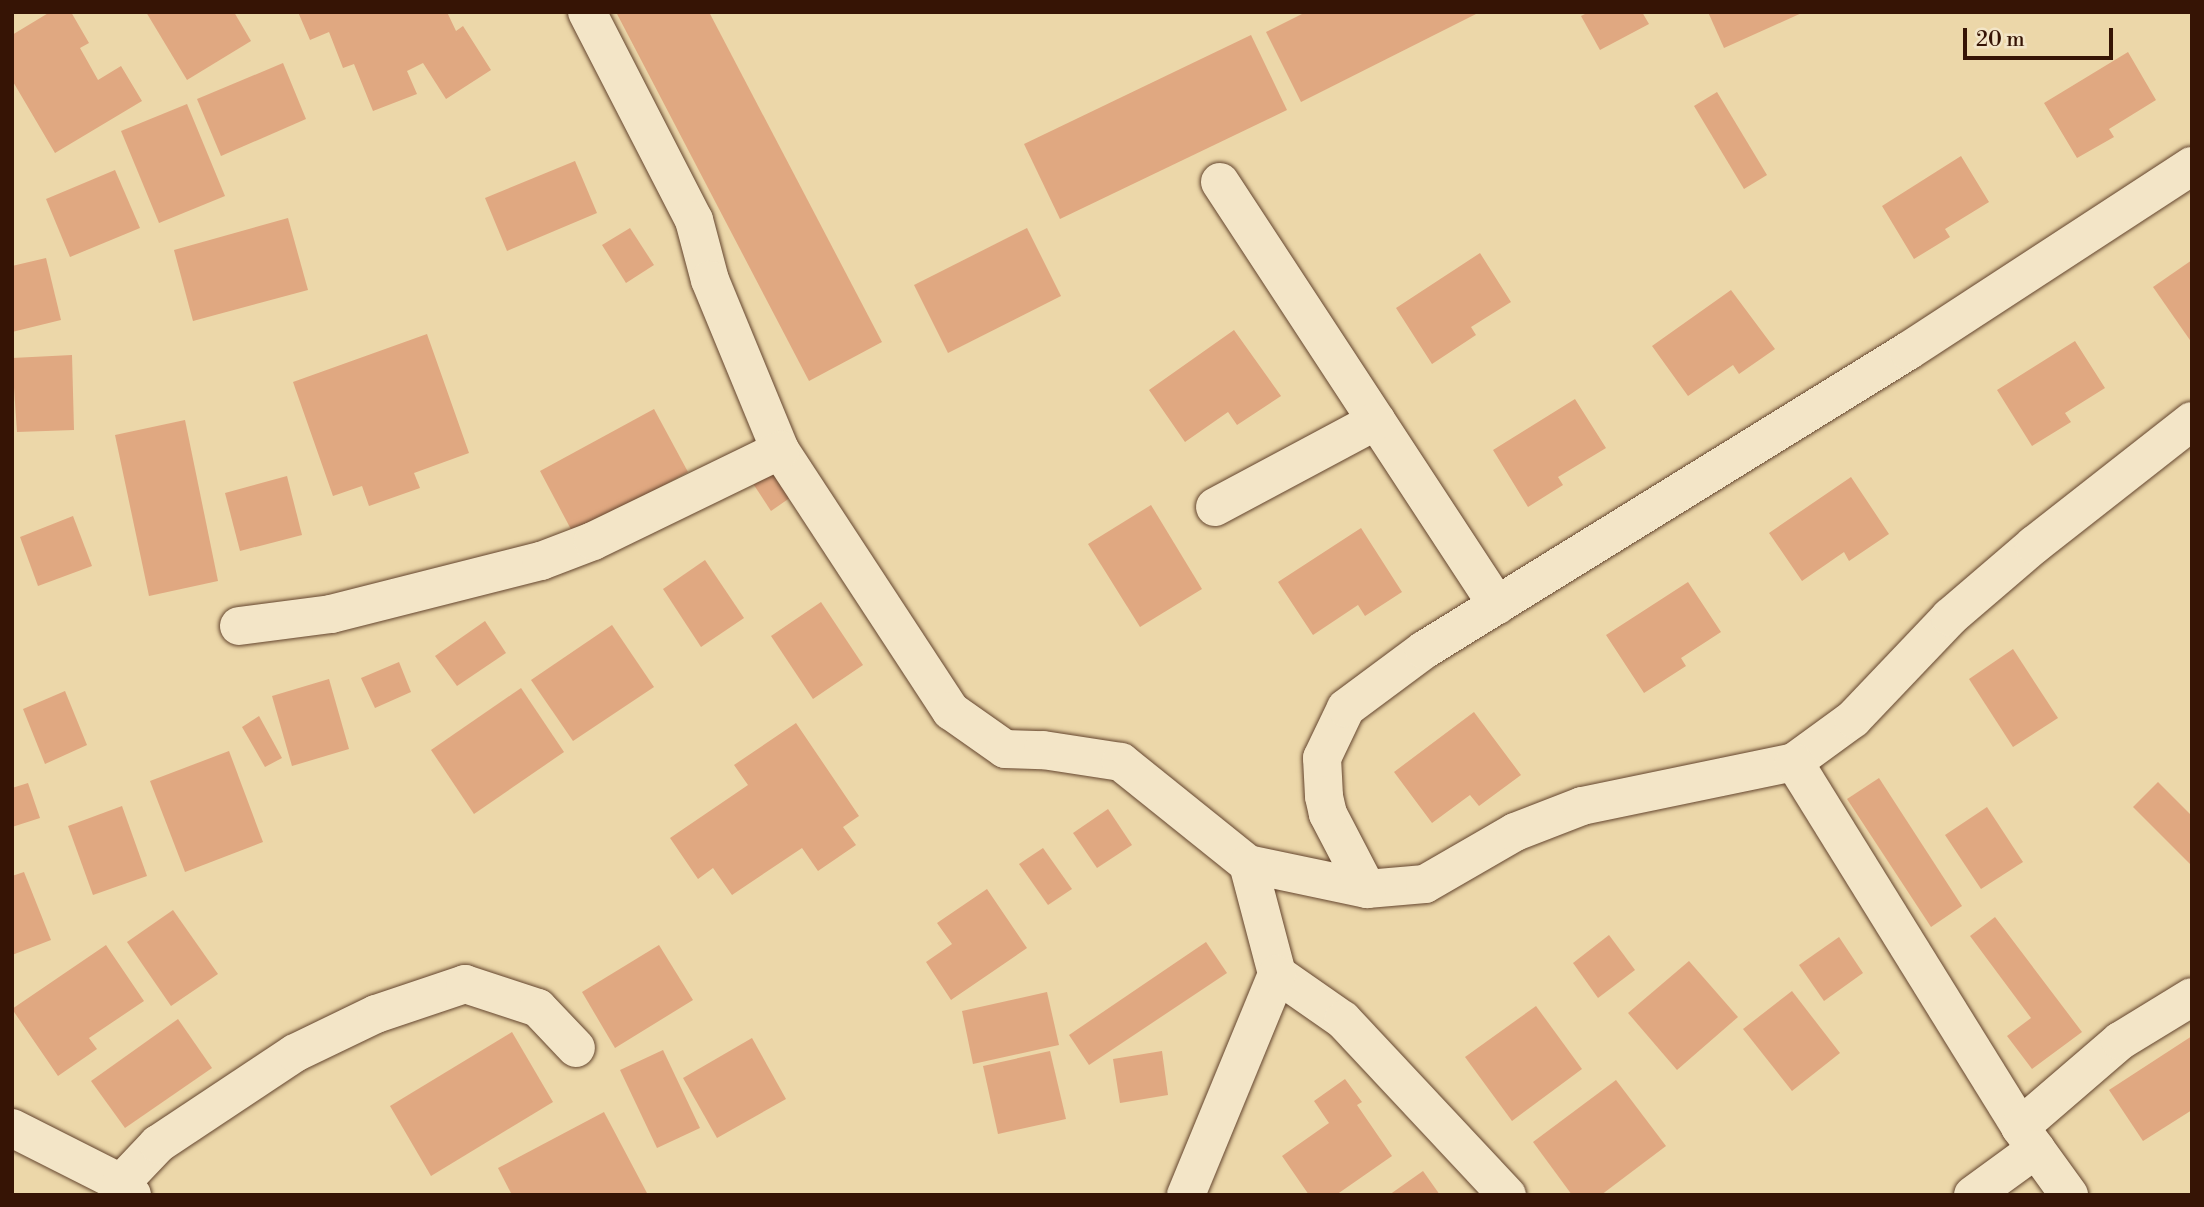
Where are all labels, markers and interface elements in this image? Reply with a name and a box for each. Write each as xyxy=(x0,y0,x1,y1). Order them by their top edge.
scale bar xyxy=(1966,14,2116,58)
text: 20 m xyxy=(1976,27,2025,53)

